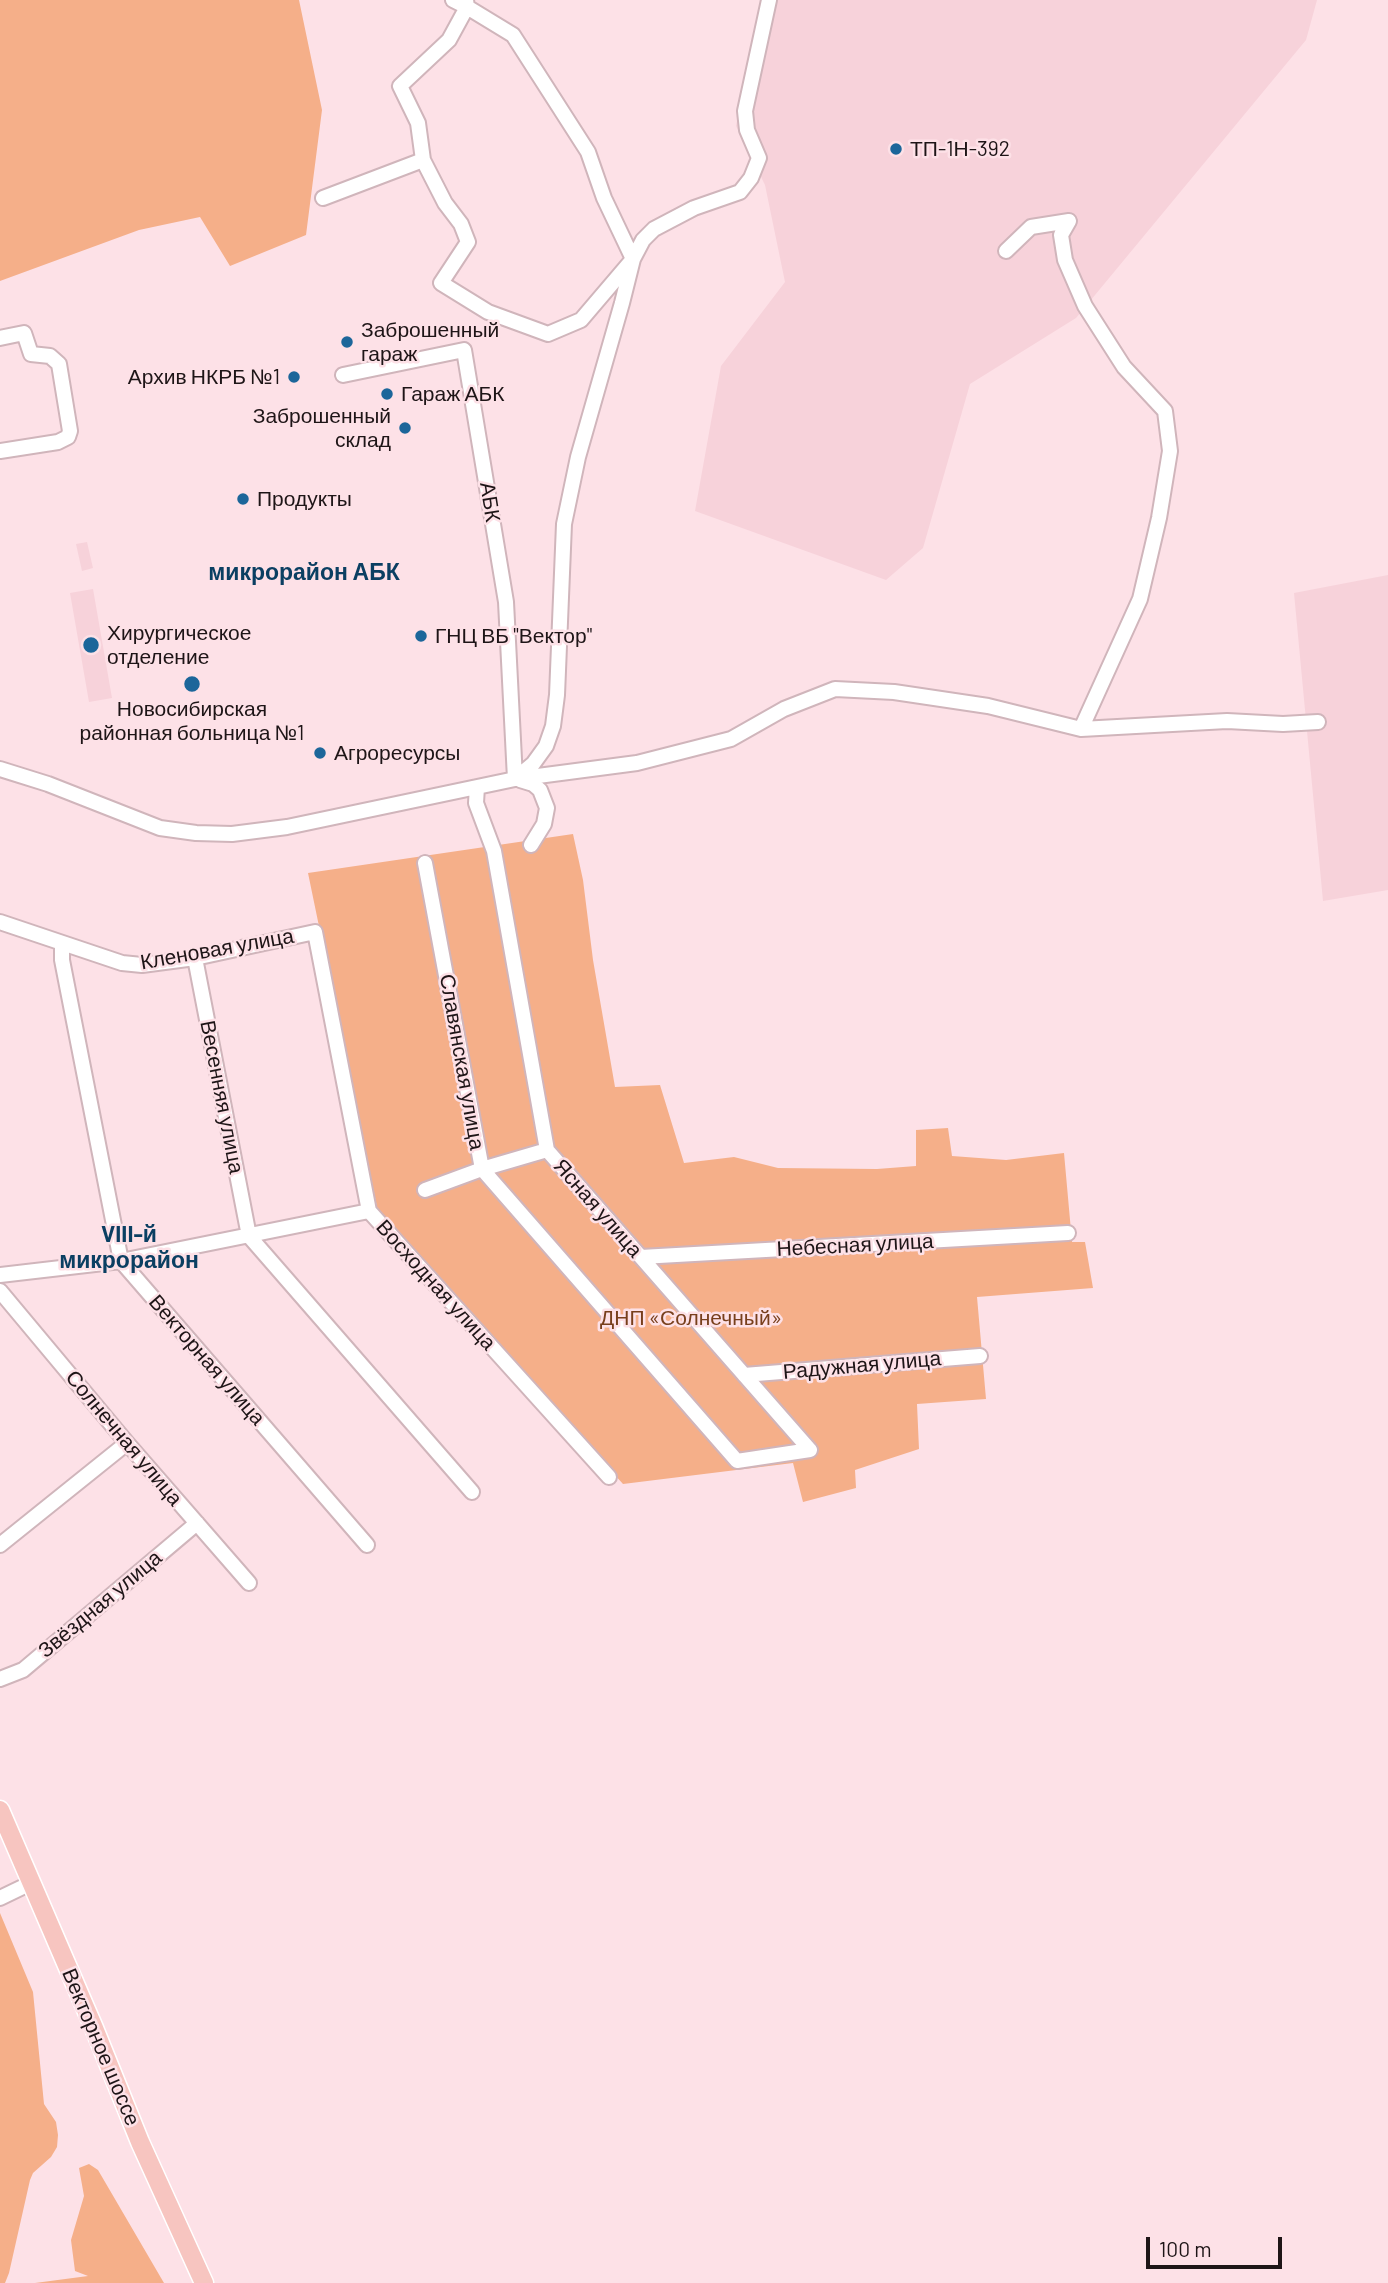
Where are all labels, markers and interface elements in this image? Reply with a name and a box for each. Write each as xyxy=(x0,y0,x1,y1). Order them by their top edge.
place label: ТП-1Н-392 xyxy=(910,136,1010,162)
marker: ТП-1Н-392 xyxy=(888,141,904,157)
place label: Заброшенный гараж xyxy=(361,317,499,367)
marker: Заброшенный гараж xyxy=(339,334,355,350)
place label: Архив НКРБ №1 xyxy=(128,364,280,390)
marker: Архив НКРБ №1 xyxy=(286,369,302,385)
place label: Гараж АБК xyxy=(401,381,504,407)
marker: Гараж АБК xyxy=(379,386,395,402)
place label: Заброшенный склад xyxy=(253,403,391,453)
marker: Заброшенный склад xyxy=(397,420,413,436)
street label: АБК xyxy=(474,480,506,524)
place label: Продукты xyxy=(257,486,352,512)
marker: Продукты xyxy=(235,491,251,507)
district label: микрорайон АБК xyxy=(208,558,400,586)
place label: Хирургическое отделение xyxy=(107,620,251,670)
place label: ГНЦ ВБ "Вектор" xyxy=(435,623,592,649)
marker: ГНЦ ВБ "Вектор" xyxy=(413,628,429,644)
marker: Хирургическое отделение xyxy=(81,635,101,655)
marker: Новосибирская районная больница №1 xyxy=(182,674,202,694)
place label: Новосибирская районная больница №1 xyxy=(80,696,304,746)
place label: Агроресурсы xyxy=(334,740,460,766)
marker: Агроресурсы xyxy=(312,745,328,761)
street label: Кленовая улица xyxy=(138,923,296,975)
street label: Славянская улица xyxy=(434,972,490,1152)
street label: Весенняя улица xyxy=(195,1018,249,1176)
street label: Ясная улица xyxy=(548,1154,648,1262)
street label: Восходная улица xyxy=(371,1215,501,1355)
district label: VIII-й микрорайон xyxy=(59,1220,199,1274)
street label: Небесная улица xyxy=(776,1228,934,1262)
street label: Векторная улица xyxy=(144,1290,270,1430)
park label: ДНП «Солнечный» xyxy=(600,1305,782,1331)
street label: Радужная улица xyxy=(782,1346,942,1384)
street label: Солнечная улица xyxy=(60,1365,188,1511)
street label: Звёздная улица xyxy=(33,1545,167,1663)
street label: Векторное шоссе xyxy=(57,1965,145,2129)
scale bar xyxy=(1150,2224,1286,2268)
text: 100 m xyxy=(1159,2236,1212,2261)

